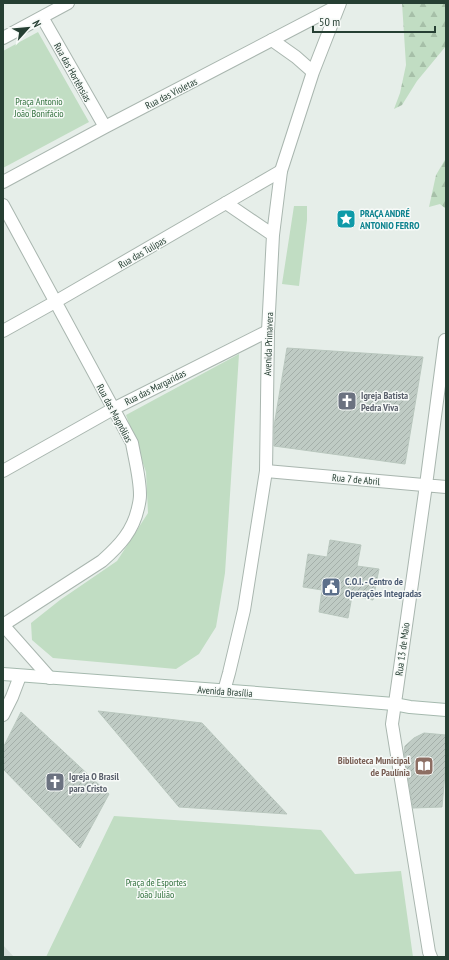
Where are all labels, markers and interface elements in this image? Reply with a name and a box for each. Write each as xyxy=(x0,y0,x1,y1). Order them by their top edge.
north arrow xyxy=(8,8,48,48)
scale bar xyxy=(313,8,435,34)
text: 50 m xyxy=(319,14,340,29)
text: N xyxy=(29,18,45,29)
street label: Rua das Hortênsias xyxy=(51,40,95,105)
street label: Rua das Violetas xyxy=(143,75,200,112)
park label: Praça Antonio João Bonifácio xyxy=(13,95,64,120)
place label: PRAÇA ANDRÉ ANTONIO FERRO xyxy=(359,207,420,232)
place icon: PRAÇA ANDRÉ ANTONIO FERRO xyxy=(335,208,357,230)
street label: Rua das Tulipas xyxy=(116,233,169,271)
street label: Avenida Primavera xyxy=(261,312,276,376)
street label: Rua das Margaridas xyxy=(122,366,189,408)
street label: Rua das Magnólias xyxy=(94,382,136,445)
place label: Igreja Batista Pedra Viva xyxy=(361,389,408,414)
church icon: Igreja Batista Pedra Viva xyxy=(336,390,358,412)
street label: Rua 7 de Abril xyxy=(331,471,381,488)
place label: C.O.I. - Centro de Operações Integradas xyxy=(345,575,422,600)
public building icon: C.O.I. - Centro de Operações Integradas xyxy=(320,576,342,598)
street label: Rua 13 de Maio xyxy=(392,622,413,677)
street label: Avenida Brasília xyxy=(197,683,253,700)
place label: Biblioteca Municipal de Paulínia xyxy=(338,754,411,779)
library icon: Biblioteca Municipal de Paulínia xyxy=(413,755,435,777)
place label: Igreja O Brasil para Cristo xyxy=(69,770,119,795)
church icon: Igreja O Brasil para Cristo xyxy=(44,771,66,793)
park label: Praça de Esportes João Julião xyxy=(126,876,187,901)

